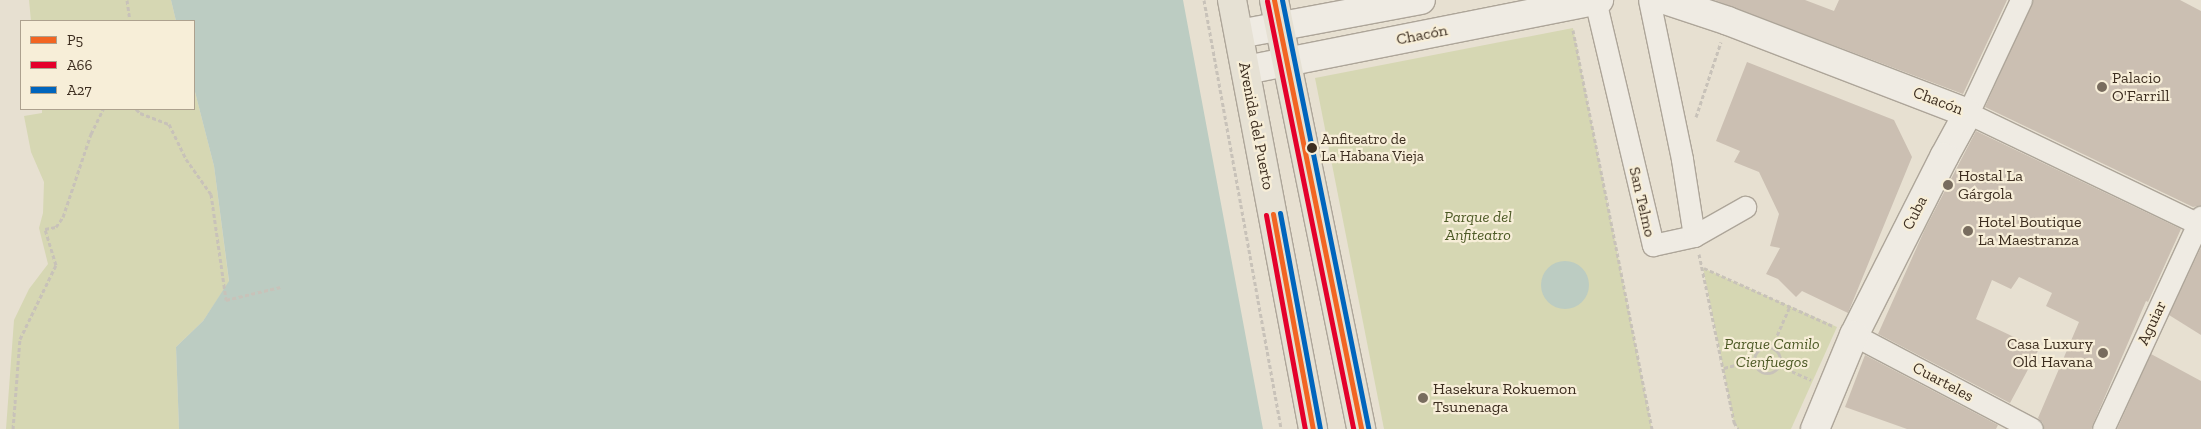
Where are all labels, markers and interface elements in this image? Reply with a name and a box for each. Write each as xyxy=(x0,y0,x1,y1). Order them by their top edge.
legend xyxy=(20,20,195,110)
street label: Chacón xyxy=(1395,21,1449,49)
text: P5 xyxy=(67,31,83,49)
text: A66 xyxy=(67,56,93,74)
street label: Avenida del Puerto xyxy=(1234,61,1278,191)
place label: Palacio O'Farrill xyxy=(2112,68,2170,106)
text: A27 xyxy=(67,81,92,99)
marker: Palacio O'Farrill xyxy=(2096,81,2108,93)
street label: Chacón xyxy=(1910,83,1966,119)
place label: Anfiteatro de La Habana Vieja xyxy=(1321,130,1424,165)
marker: Anfiteatro de La Habana Vieja xyxy=(1307,143,1317,153)
street label: San Telmo xyxy=(1625,165,1659,239)
place label: Hostal La Gárgola xyxy=(1958,166,2023,204)
marker: Hostal La Gárgola xyxy=(1942,179,1954,191)
street label: Cuba xyxy=(1898,193,1932,233)
park label: Parque del Anfiteatro xyxy=(1444,207,1512,245)
place label: Hotel Boutique La Maestranza xyxy=(1978,212,2082,250)
marker: Hotel Boutique La Maestranza xyxy=(1962,225,1974,237)
street label: Aguiar xyxy=(2133,298,2171,348)
park label: Parque Camilo Cienfuegos xyxy=(1724,334,1820,372)
place label: Casa Luxury Old Havana xyxy=(2007,334,2093,372)
marker: Casa Luxury Old Havana xyxy=(2097,347,2109,359)
street label: Cuarteles xyxy=(1909,358,1977,406)
place label: Hasekura Rokuemon Tsunenaga xyxy=(1433,379,1576,417)
marker: Hasekura Rokuemon Tsunenaga xyxy=(1417,392,1429,404)

